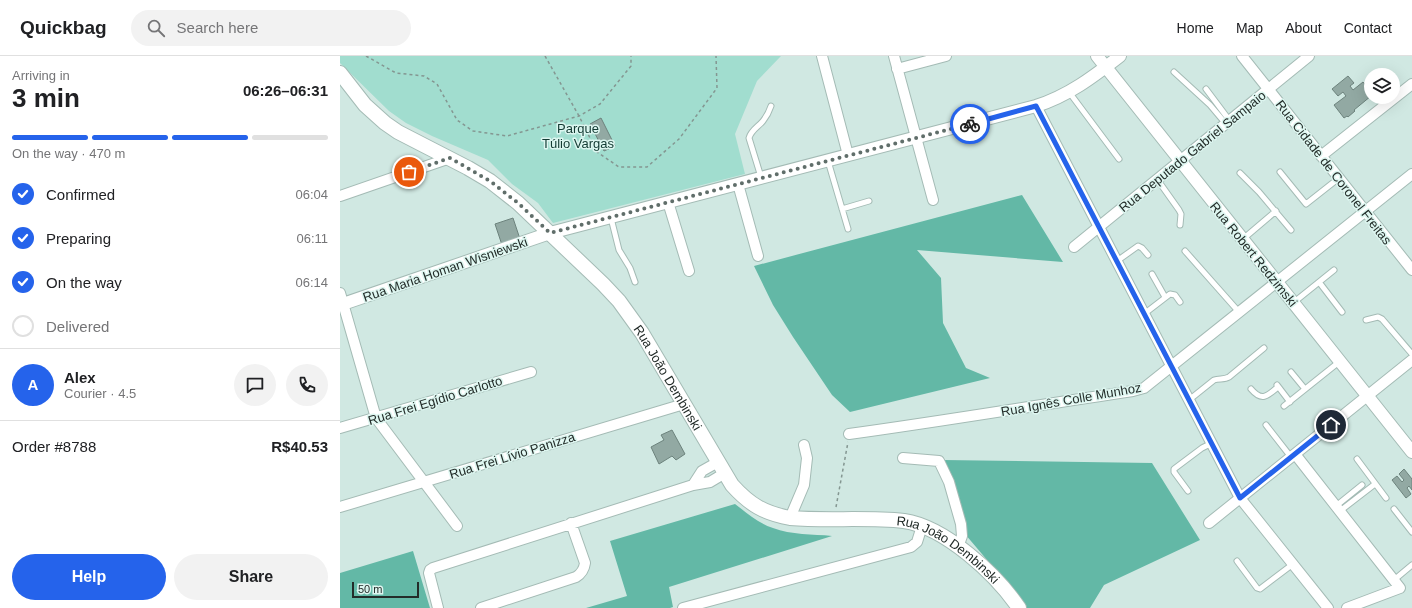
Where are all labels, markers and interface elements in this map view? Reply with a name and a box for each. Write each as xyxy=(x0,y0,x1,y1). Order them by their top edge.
search box xyxy=(131,10,411,46)
text: Quickbag xyxy=(20,17,107,38)
icon: search xyxy=(145,17,167,39)
text: Search here xyxy=(177,19,258,36)
text: Home xyxy=(1177,20,1214,36)
text: Map xyxy=(1236,20,1263,36)
text: About xyxy=(1285,20,1322,36)
text: Contact xyxy=(1344,20,1392,36)
text: Arriving in xyxy=(12,68,70,83)
map controls xyxy=(1364,68,1400,104)
button: layers xyxy=(1364,68,1400,104)
text: 06:26–06:31 xyxy=(243,82,328,99)
text: 3 min xyxy=(12,83,80,113)
street label: Rua Deputado Gabriel Sampaio xyxy=(1116,88,1269,215)
street label: Rua Cidade de Coronel Freitas xyxy=(1273,97,1395,248)
courier xyxy=(950,104,990,144)
icon: bike xyxy=(959,113,981,135)
park label: Parque Túlio Vargas xyxy=(542,121,615,151)
text: On the way · 470 m xyxy=(12,146,125,161)
pin xyxy=(392,155,426,189)
icon: bag xyxy=(398,161,420,183)
icon: check xyxy=(12,183,34,205)
text: Confirmed xyxy=(46,186,115,203)
text: 06:04 xyxy=(295,187,328,202)
street label: Rua Robert Redzimski xyxy=(1207,199,1300,310)
icon: check xyxy=(12,227,34,249)
text: Preparing xyxy=(46,230,111,247)
text: 06:11 xyxy=(296,231,328,246)
street label: Rua Maria Homan Wisniewski xyxy=(361,234,530,305)
icon: check xyxy=(12,271,34,293)
text: On the way xyxy=(46,274,122,291)
text: 06:14 xyxy=(295,275,328,290)
text: Delivered xyxy=(46,318,109,335)
street label: Rua João Dembinski xyxy=(631,322,705,433)
button: chat xyxy=(234,364,276,406)
button: phone xyxy=(286,364,328,406)
text: Alex xyxy=(64,369,96,386)
street label: Rua Frei Egídio Carlotto xyxy=(366,373,504,428)
text: A xyxy=(28,376,38,393)
street label: Rua Ignês Colle Munhoz xyxy=(1000,380,1142,419)
text: Courier · 4.5 xyxy=(64,386,136,401)
pin xyxy=(1314,408,1348,442)
icon: home xyxy=(1320,414,1342,436)
street label: Rua Frei Lívio Panizza xyxy=(447,429,578,482)
text: Order #8788 xyxy=(12,438,96,455)
text: R$40.53 xyxy=(271,438,328,455)
street label: Rua João Dembinski xyxy=(896,513,1002,587)
button: Help xyxy=(12,554,166,600)
button: Share xyxy=(174,554,328,600)
scale bar xyxy=(352,580,419,599)
text: 50 m xyxy=(358,583,382,595)

